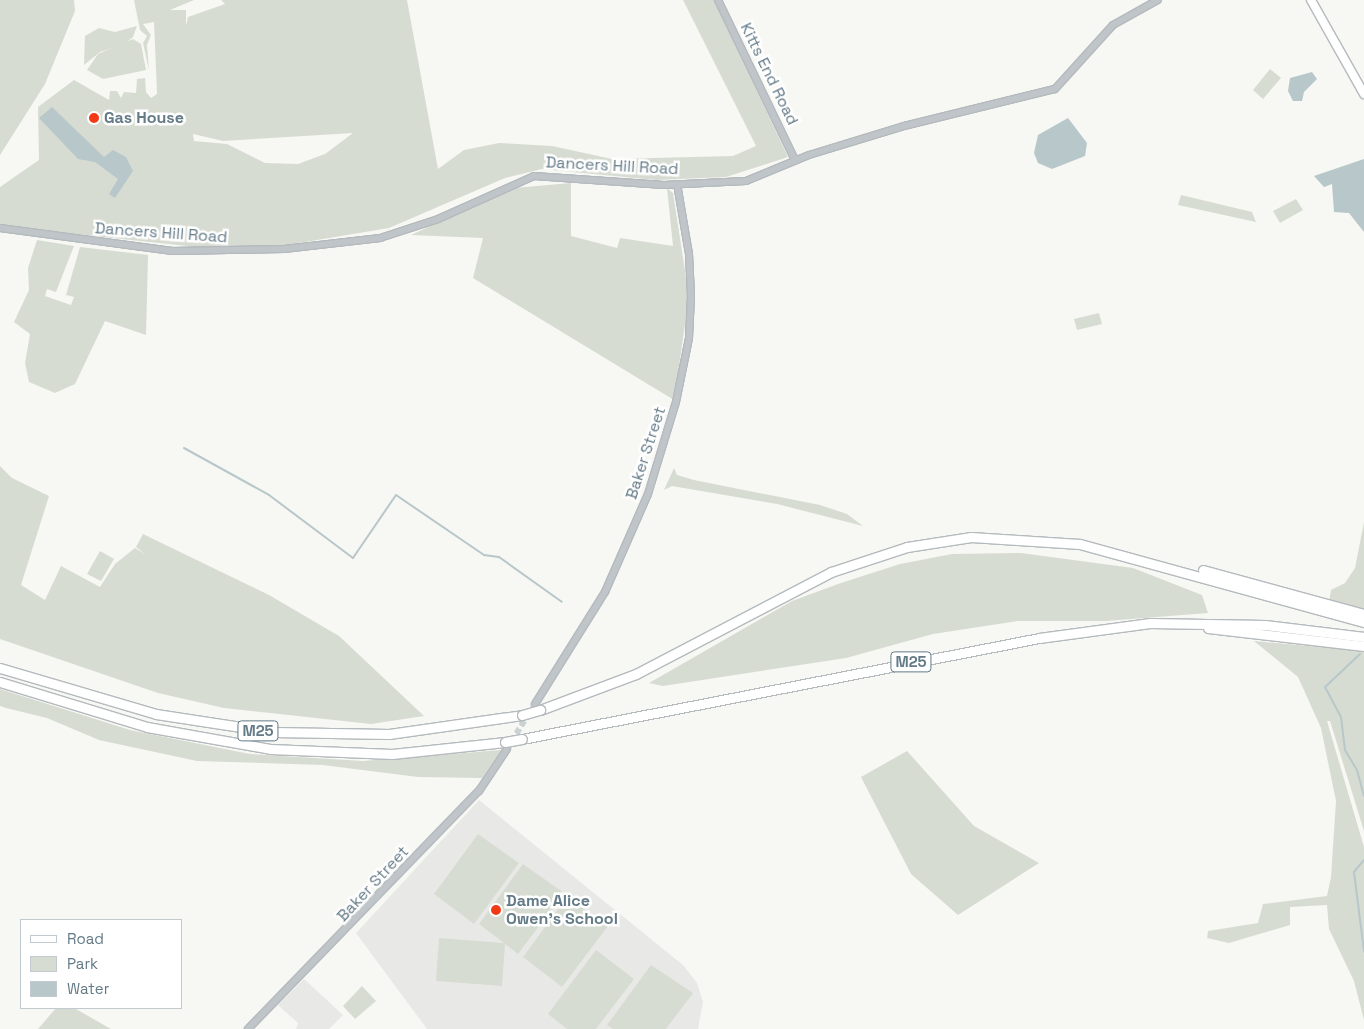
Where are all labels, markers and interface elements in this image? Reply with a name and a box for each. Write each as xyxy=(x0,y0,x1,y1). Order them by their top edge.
street label: Kitts End Road xyxy=(736,20,802,128)
place label: Gas House xyxy=(104,108,184,128)
marker: Gas House xyxy=(88,112,100,124)
street label: Dancers Hill Road xyxy=(545,153,679,179)
street label: Dancers Hill Road xyxy=(94,219,228,247)
street label: Baker Street xyxy=(622,404,670,502)
road number: M25 xyxy=(890,650,932,674)
road number: M25 xyxy=(237,718,279,744)
street label: Baker Street xyxy=(333,842,413,926)
place label: Dame Alice Owen's School xyxy=(506,891,618,929)
marker: Dame Alice Owen's School xyxy=(490,904,502,916)
legend xyxy=(20,919,182,1009)
text: Road xyxy=(67,929,104,948)
text: Park xyxy=(67,954,98,973)
text: Water xyxy=(67,979,109,998)

